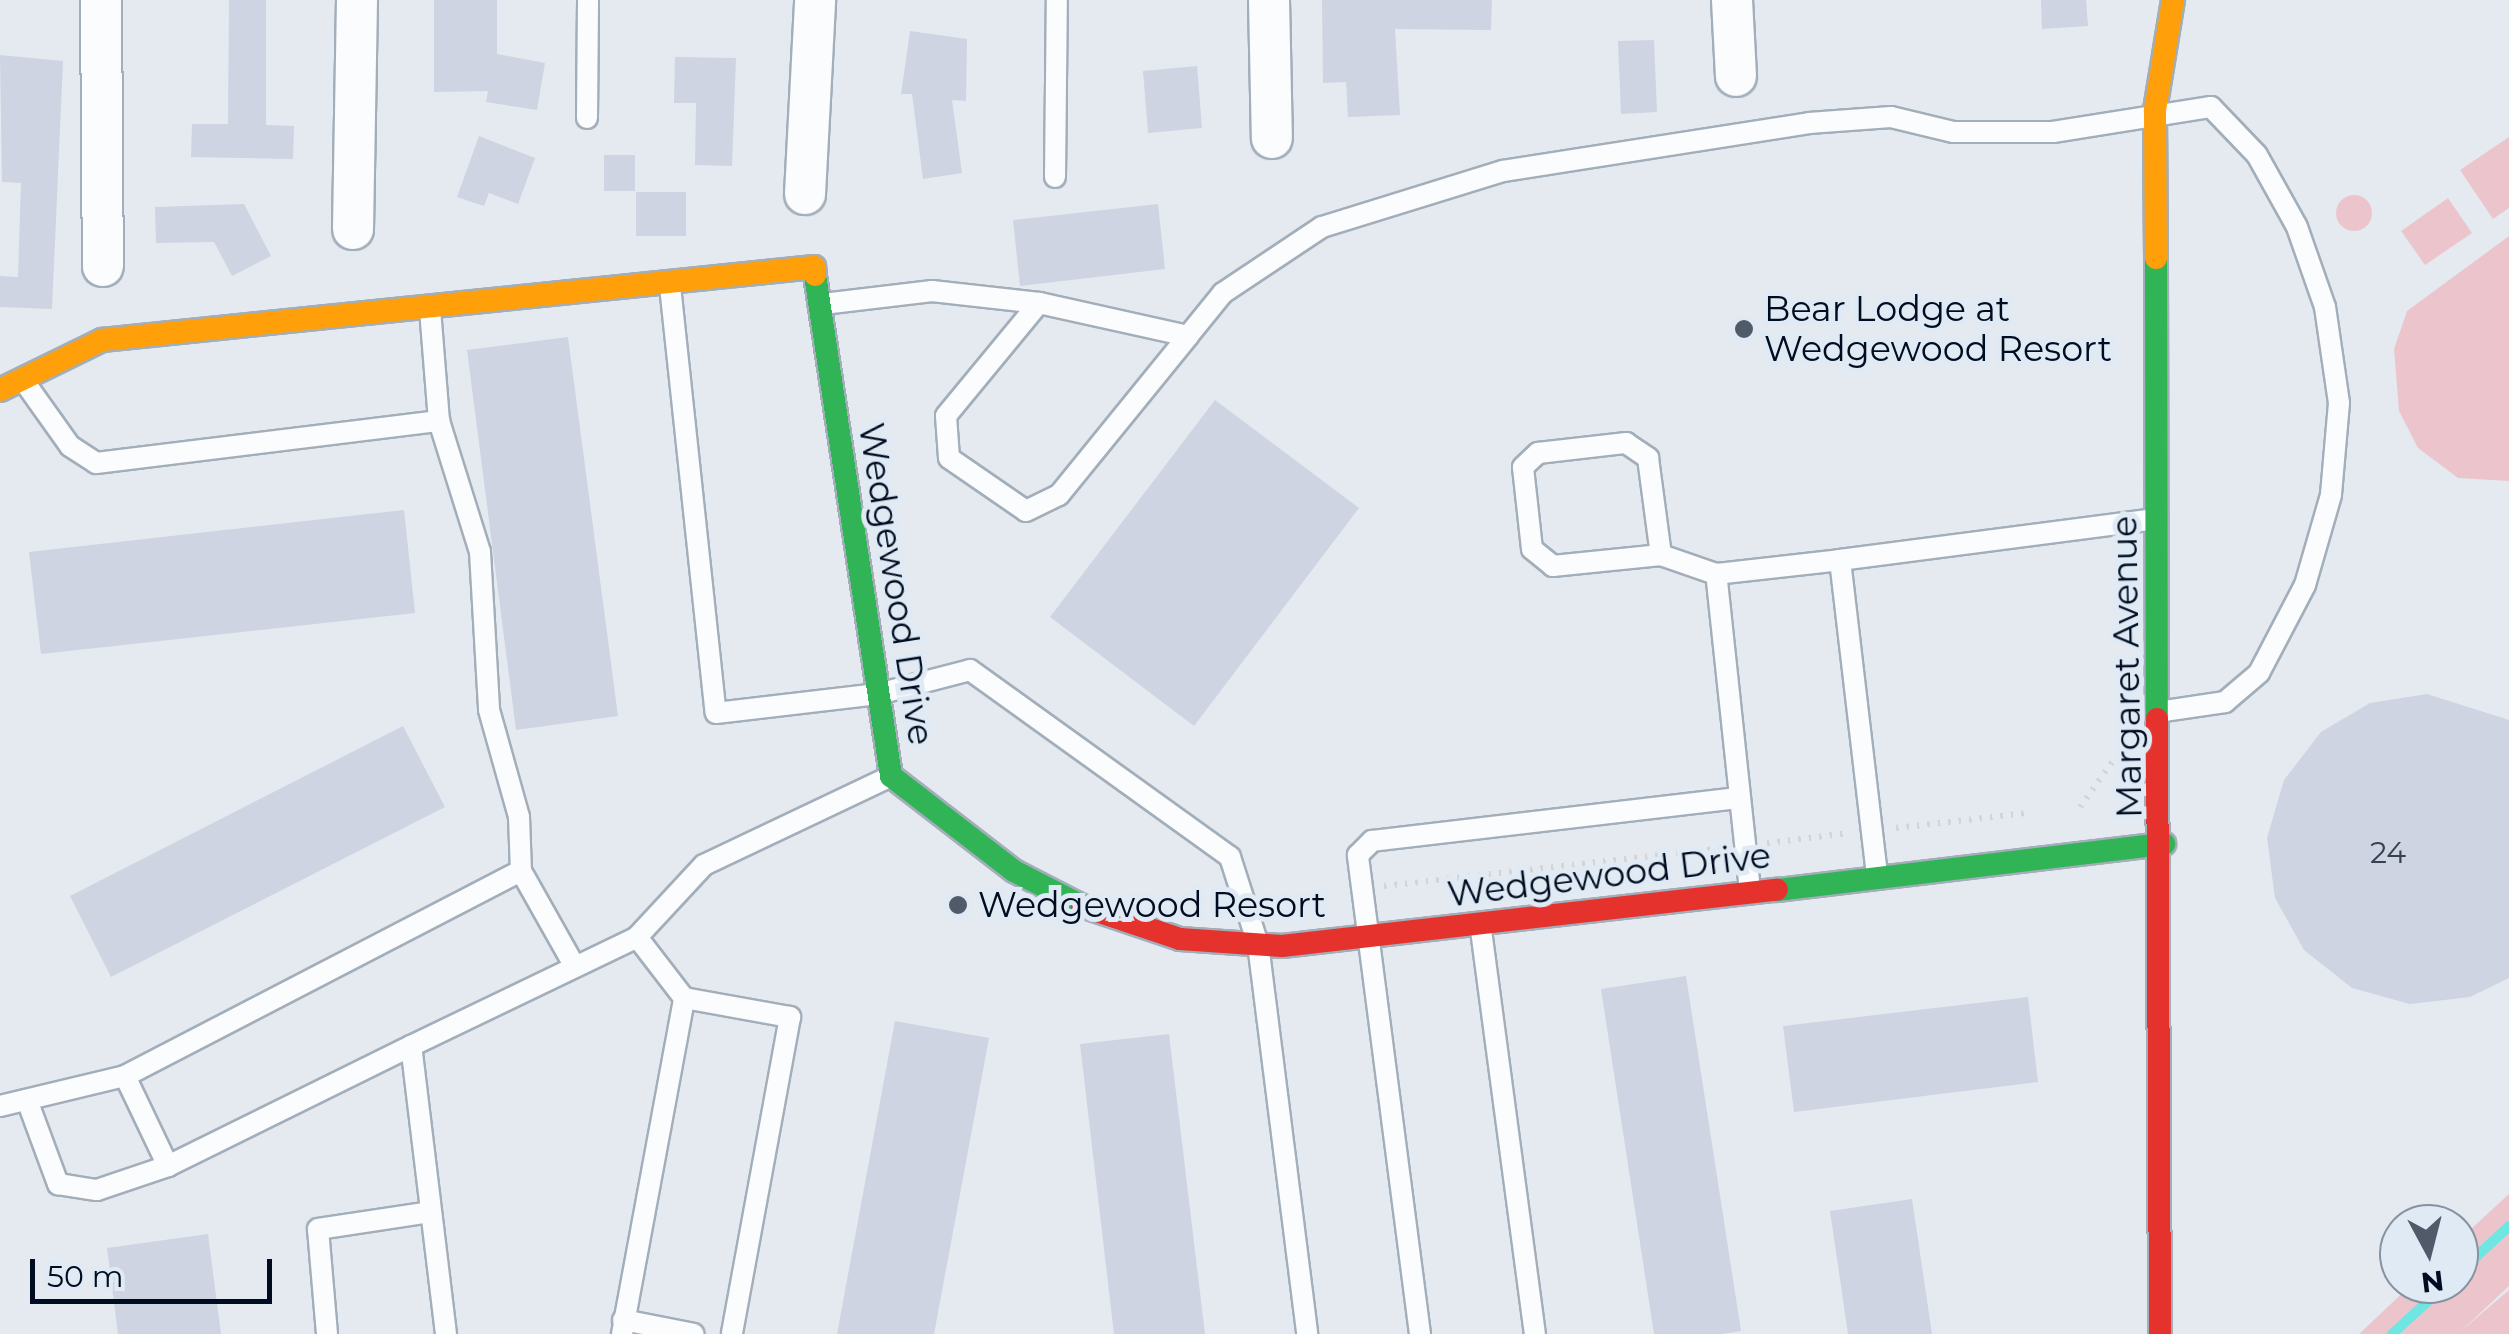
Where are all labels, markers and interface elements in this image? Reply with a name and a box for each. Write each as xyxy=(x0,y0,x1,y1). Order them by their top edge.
place label: Bear Lodge at Wedgewood Resort xyxy=(1764,288,2112,370)
marker: Bear Lodge at Wedgewood Resort xyxy=(1733,318,1755,340)
street label: Wedgewood Drive xyxy=(850,420,942,748)
street label: Margaret Avenue xyxy=(2103,515,2151,819)
street label: Wedgewood Drive xyxy=(1445,834,1773,916)
house number: 24 xyxy=(2370,835,2406,871)
place label: Wedgewood Resort xyxy=(978,884,1326,926)
marker: Wedgewood Resort xyxy=(947,894,969,916)
north arrow xyxy=(2379,1204,2479,1304)
scale bar xyxy=(35,1239,278,1301)
text: 50 m xyxy=(47,1258,124,1295)
text: N xyxy=(2419,1264,2446,1300)

